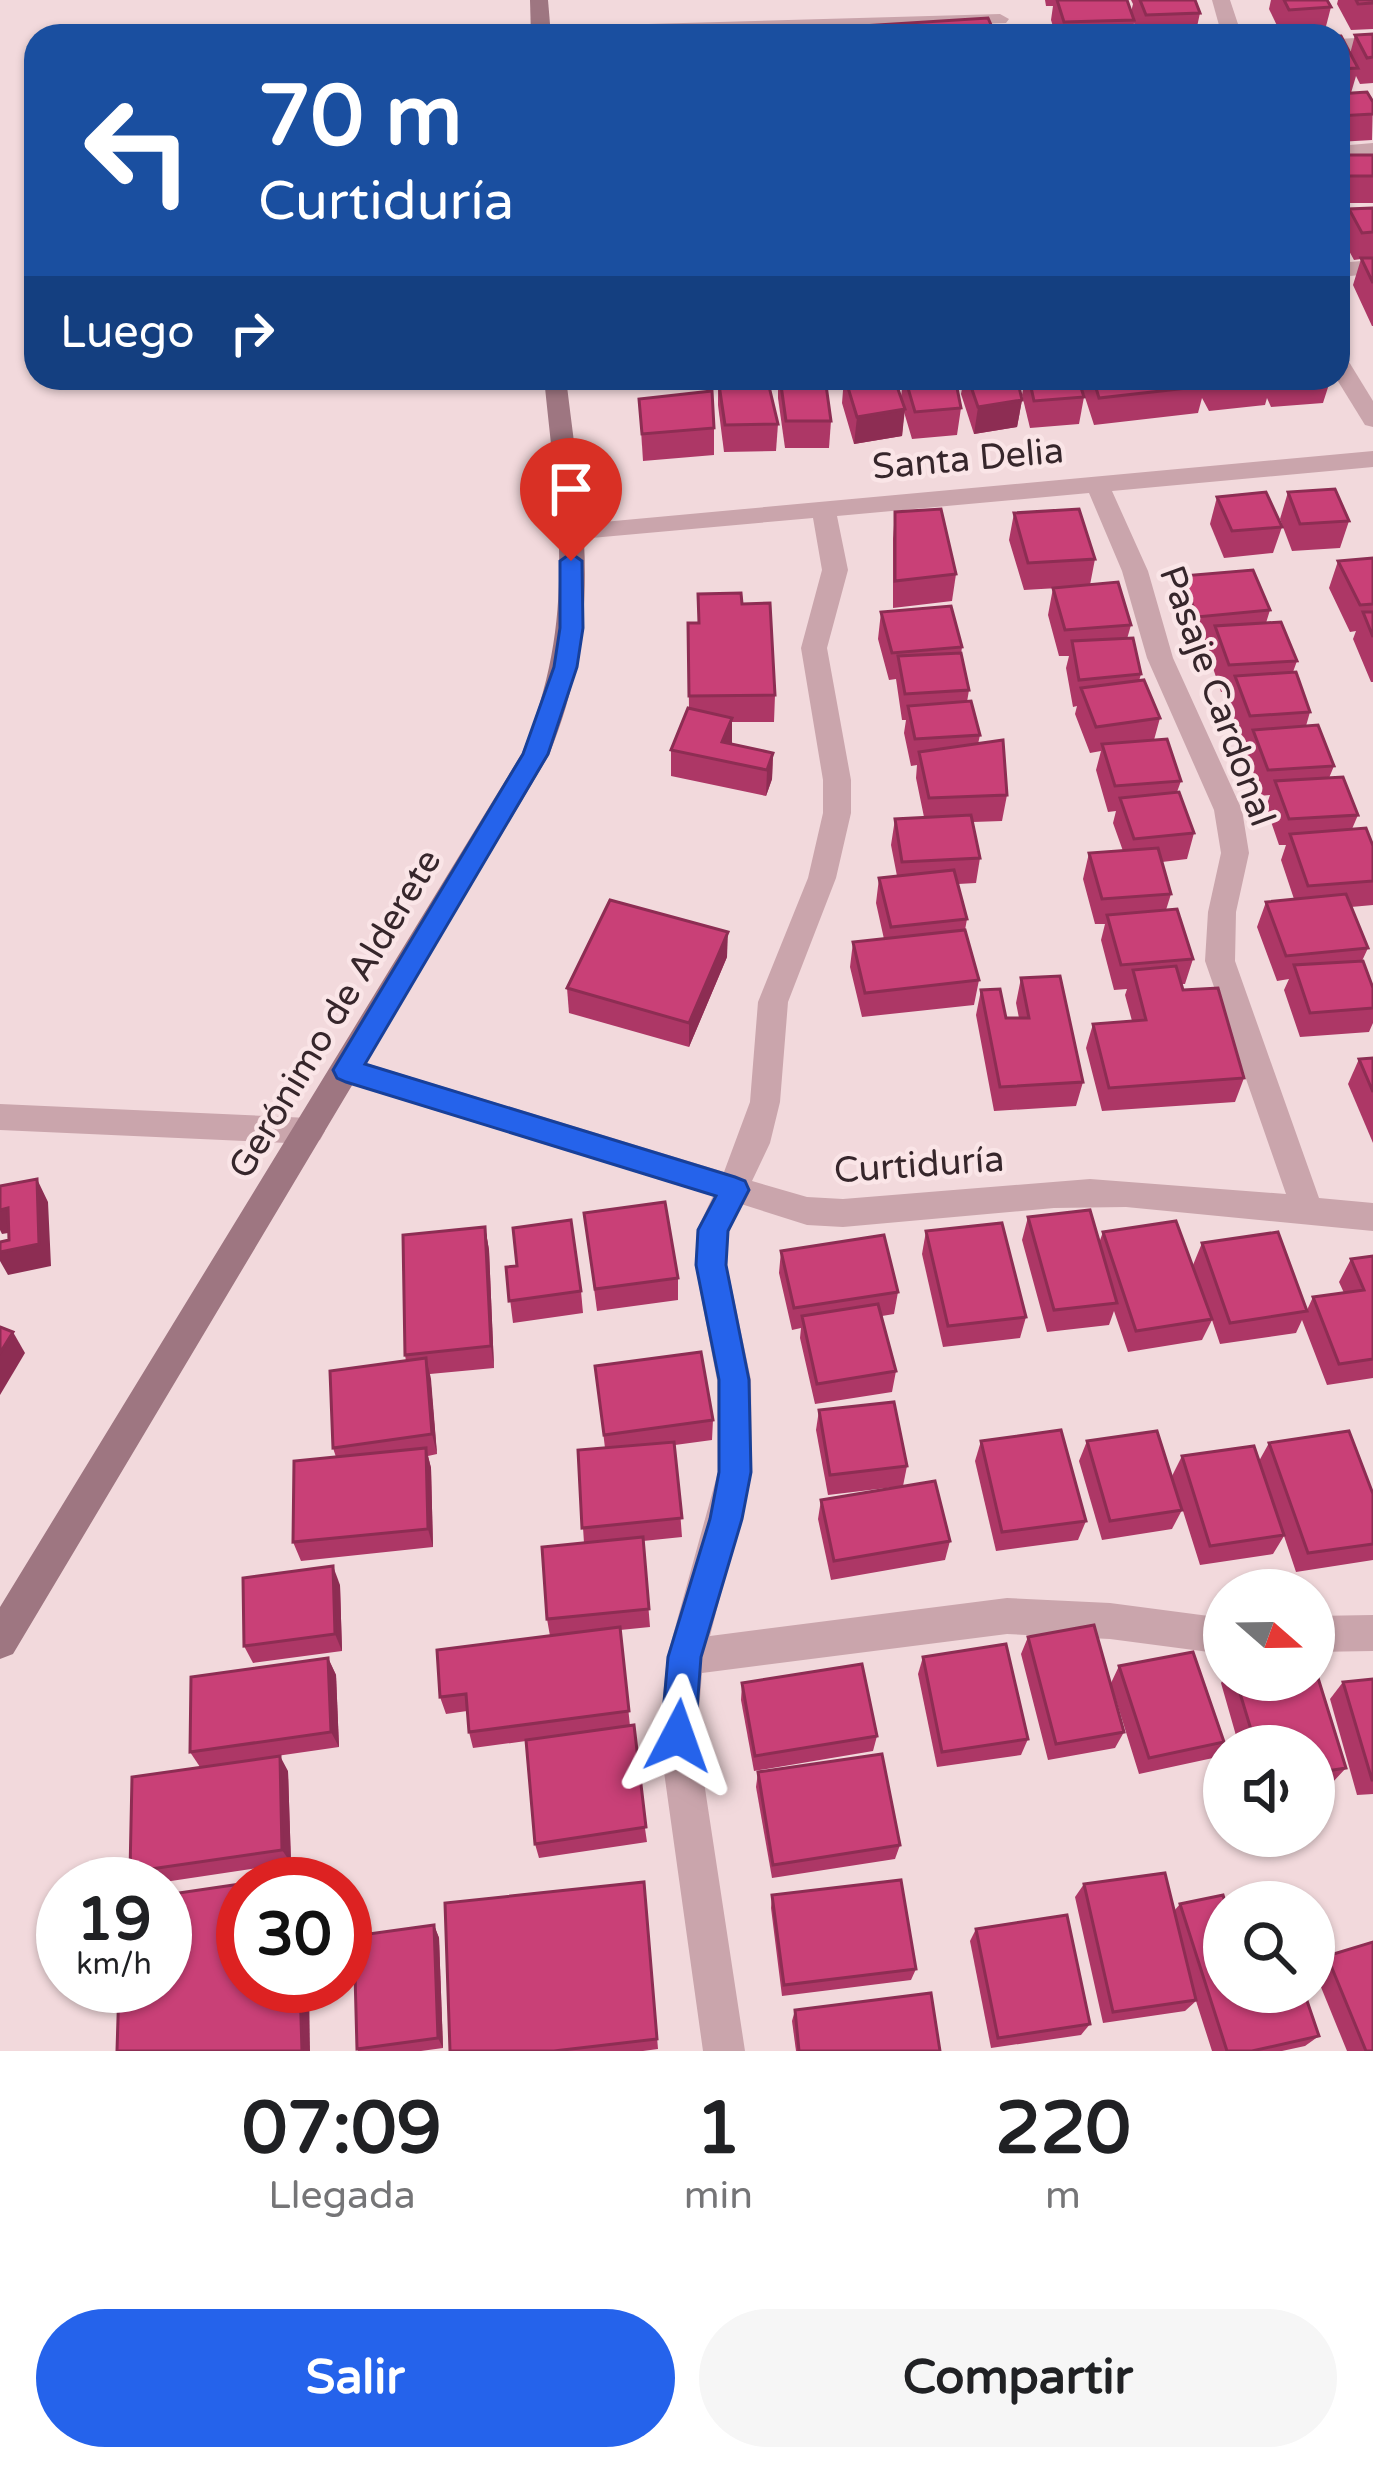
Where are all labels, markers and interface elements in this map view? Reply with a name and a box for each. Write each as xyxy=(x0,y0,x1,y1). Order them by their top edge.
text: 70 m xyxy=(258,67,462,168)
icon: left xyxy=(60,72,216,228)
text: Curtiduría xyxy=(258,169,514,234)
icon: right xyxy=(219,300,285,366)
text: Luego xyxy=(60,306,195,360)
street label: Santa Delia xyxy=(870,429,1066,489)
pin xyxy=(520,438,622,561)
icon: arrive xyxy=(538,456,604,522)
street label: Pasaje Cardonal xyxy=(1150,560,1284,832)
street label: Gerónimo de Alderete xyxy=(220,842,450,1186)
street label: Curtiduría xyxy=(832,1138,1006,1192)
north arrow xyxy=(1203,1569,1335,1701)
map controls xyxy=(1203,1569,1335,2013)
position arrow xyxy=(615,1673,741,1799)
button: sound xyxy=(1203,1725,1335,1857)
speed limit sign: 30 xyxy=(216,1857,372,2013)
button: search xyxy=(1203,1881,1335,2013)
text: 19 xyxy=(76,1884,152,1956)
text: km/h xyxy=(76,1946,152,1983)
text: 07:09 xyxy=(242,2086,442,2173)
text: 1 xyxy=(696,2086,741,2173)
text: 220 xyxy=(995,2086,1131,2173)
text: Llegada xyxy=(268,2172,416,2219)
text: min xyxy=(684,2172,753,2219)
text: m xyxy=(1045,2172,1081,2219)
button: Salir xyxy=(36,2309,675,2447)
button: Compartir xyxy=(699,2309,1337,2447)

